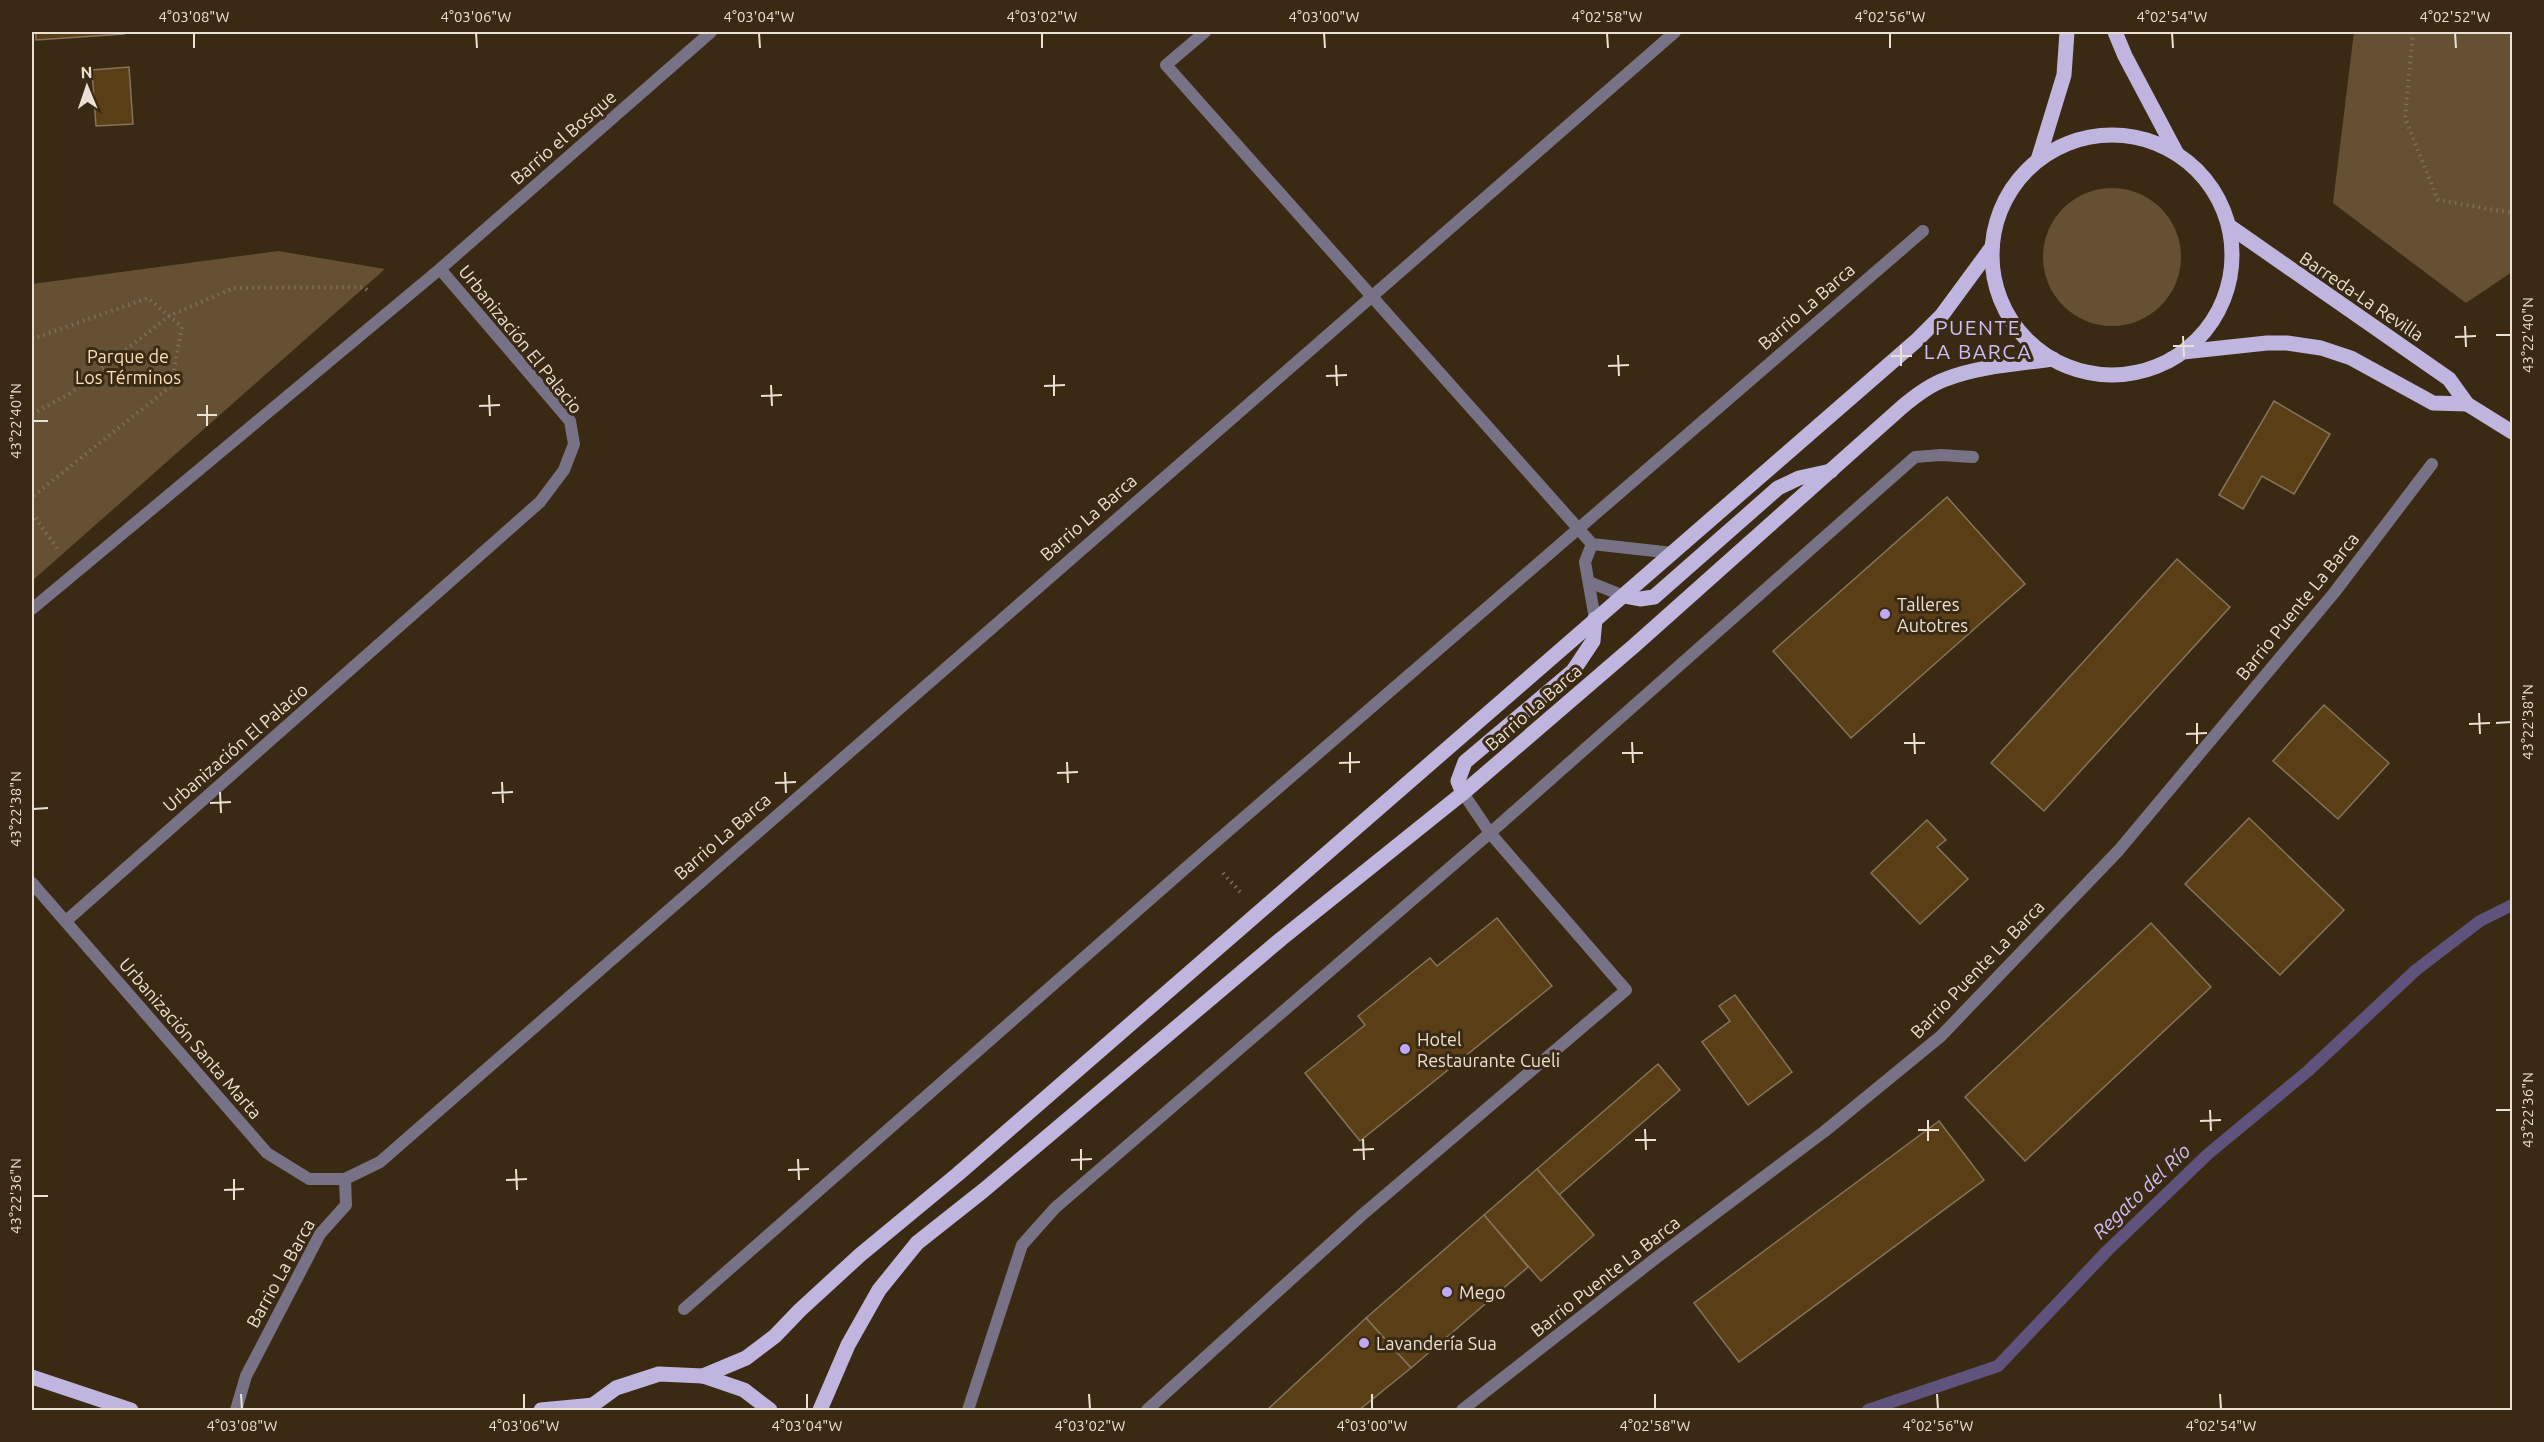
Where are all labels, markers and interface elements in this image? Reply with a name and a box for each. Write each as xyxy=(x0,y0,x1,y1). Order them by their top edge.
text: 4°03'08"W xyxy=(159,8,230,25)
text: 4°03'06"W xyxy=(441,8,512,25)
text: 4°03'04"W xyxy=(724,8,795,25)
text: 4°03'02"W xyxy=(1007,8,1078,25)
text: 4°03'00"W xyxy=(1289,8,1360,25)
text: 4°02'58"W xyxy=(1572,8,1643,25)
text: 4°02'56"W xyxy=(1855,8,1926,25)
text: 4°02'54"W xyxy=(2137,8,2208,25)
text: 4°02'52"W xyxy=(2420,8,2491,25)
north arrow xyxy=(57,57,117,117)
text: N xyxy=(80,63,93,81)
street label: Barrio el Bosque xyxy=(506,86,620,188)
street label: Barreda-La Revilla xyxy=(2296,247,2428,345)
street label: Barrio La Barca xyxy=(1754,259,1858,353)
street label: Urbanización El Palacio xyxy=(455,261,587,417)
text: 43°22'40"N xyxy=(2519,297,2536,373)
district label: PUENTE LA BARCA xyxy=(1924,315,2032,363)
park label: Parque de Los Términos xyxy=(75,346,181,387)
text: 43°22'40"N xyxy=(7,383,24,459)
street label: Barrio La Barca xyxy=(1036,470,1140,564)
street label: Barrio Puente La Barca xyxy=(2232,528,2362,684)
place label: Talleres Autotres xyxy=(1897,594,1968,635)
marker: Talleres Autotres xyxy=(1878,607,1892,621)
street label: Barrio La Barca xyxy=(1481,660,1585,754)
street label: Urbanización El Palacio xyxy=(159,679,311,815)
text: 43°22'38"N xyxy=(2519,684,2536,760)
text: 43°22'38"N xyxy=(7,771,24,847)
street label: Barrio La Barca xyxy=(670,789,774,883)
street label: Barrio Puente La Barca xyxy=(1906,896,2048,1042)
street label: Urbanización Santa Marta xyxy=(116,954,266,1122)
place label: Hotel Restaurante Cueli xyxy=(1417,1029,1560,1070)
marker: Hotel Restaurante Cueli xyxy=(1398,1042,1412,1056)
text: 43°22'36"N xyxy=(2519,1072,2536,1148)
water label: Regato del Río xyxy=(2088,1139,2195,1243)
text: 43°22'36"N xyxy=(7,1158,24,1234)
street label: Barrio Puente La Barca xyxy=(1527,1212,1683,1340)
street label: Barrio La Barca xyxy=(242,1215,318,1331)
place label: Mego xyxy=(1459,1282,1505,1302)
marker: Mego xyxy=(1440,1285,1454,1299)
place label: Lavandería Sua xyxy=(1376,1333,1497,1353)
marker: Lavandería Sua xyxy=(1357,1336,1371,1350)
text: 4°03'08"W xyxy=(207,1417,278,1434)
text: 4°03'06"W xyxy=(489,1417,560,1434)
text: 4°03'04"W xyxy=(772,1417,843,1434)
text: 4°03'02"W xyxy=(1055,1417,1126,1434)
text: 4°03'00"W xyxy=(1337,1417,1408,1434)
text: 4°02'58"W xyxy=(1620,1417,1691,1434)
text: 4°02'56"W xyxy=(1903,1417,1974,1434)
text: 4°02'54"W xyxy=(2186,1417,2257,1434)

